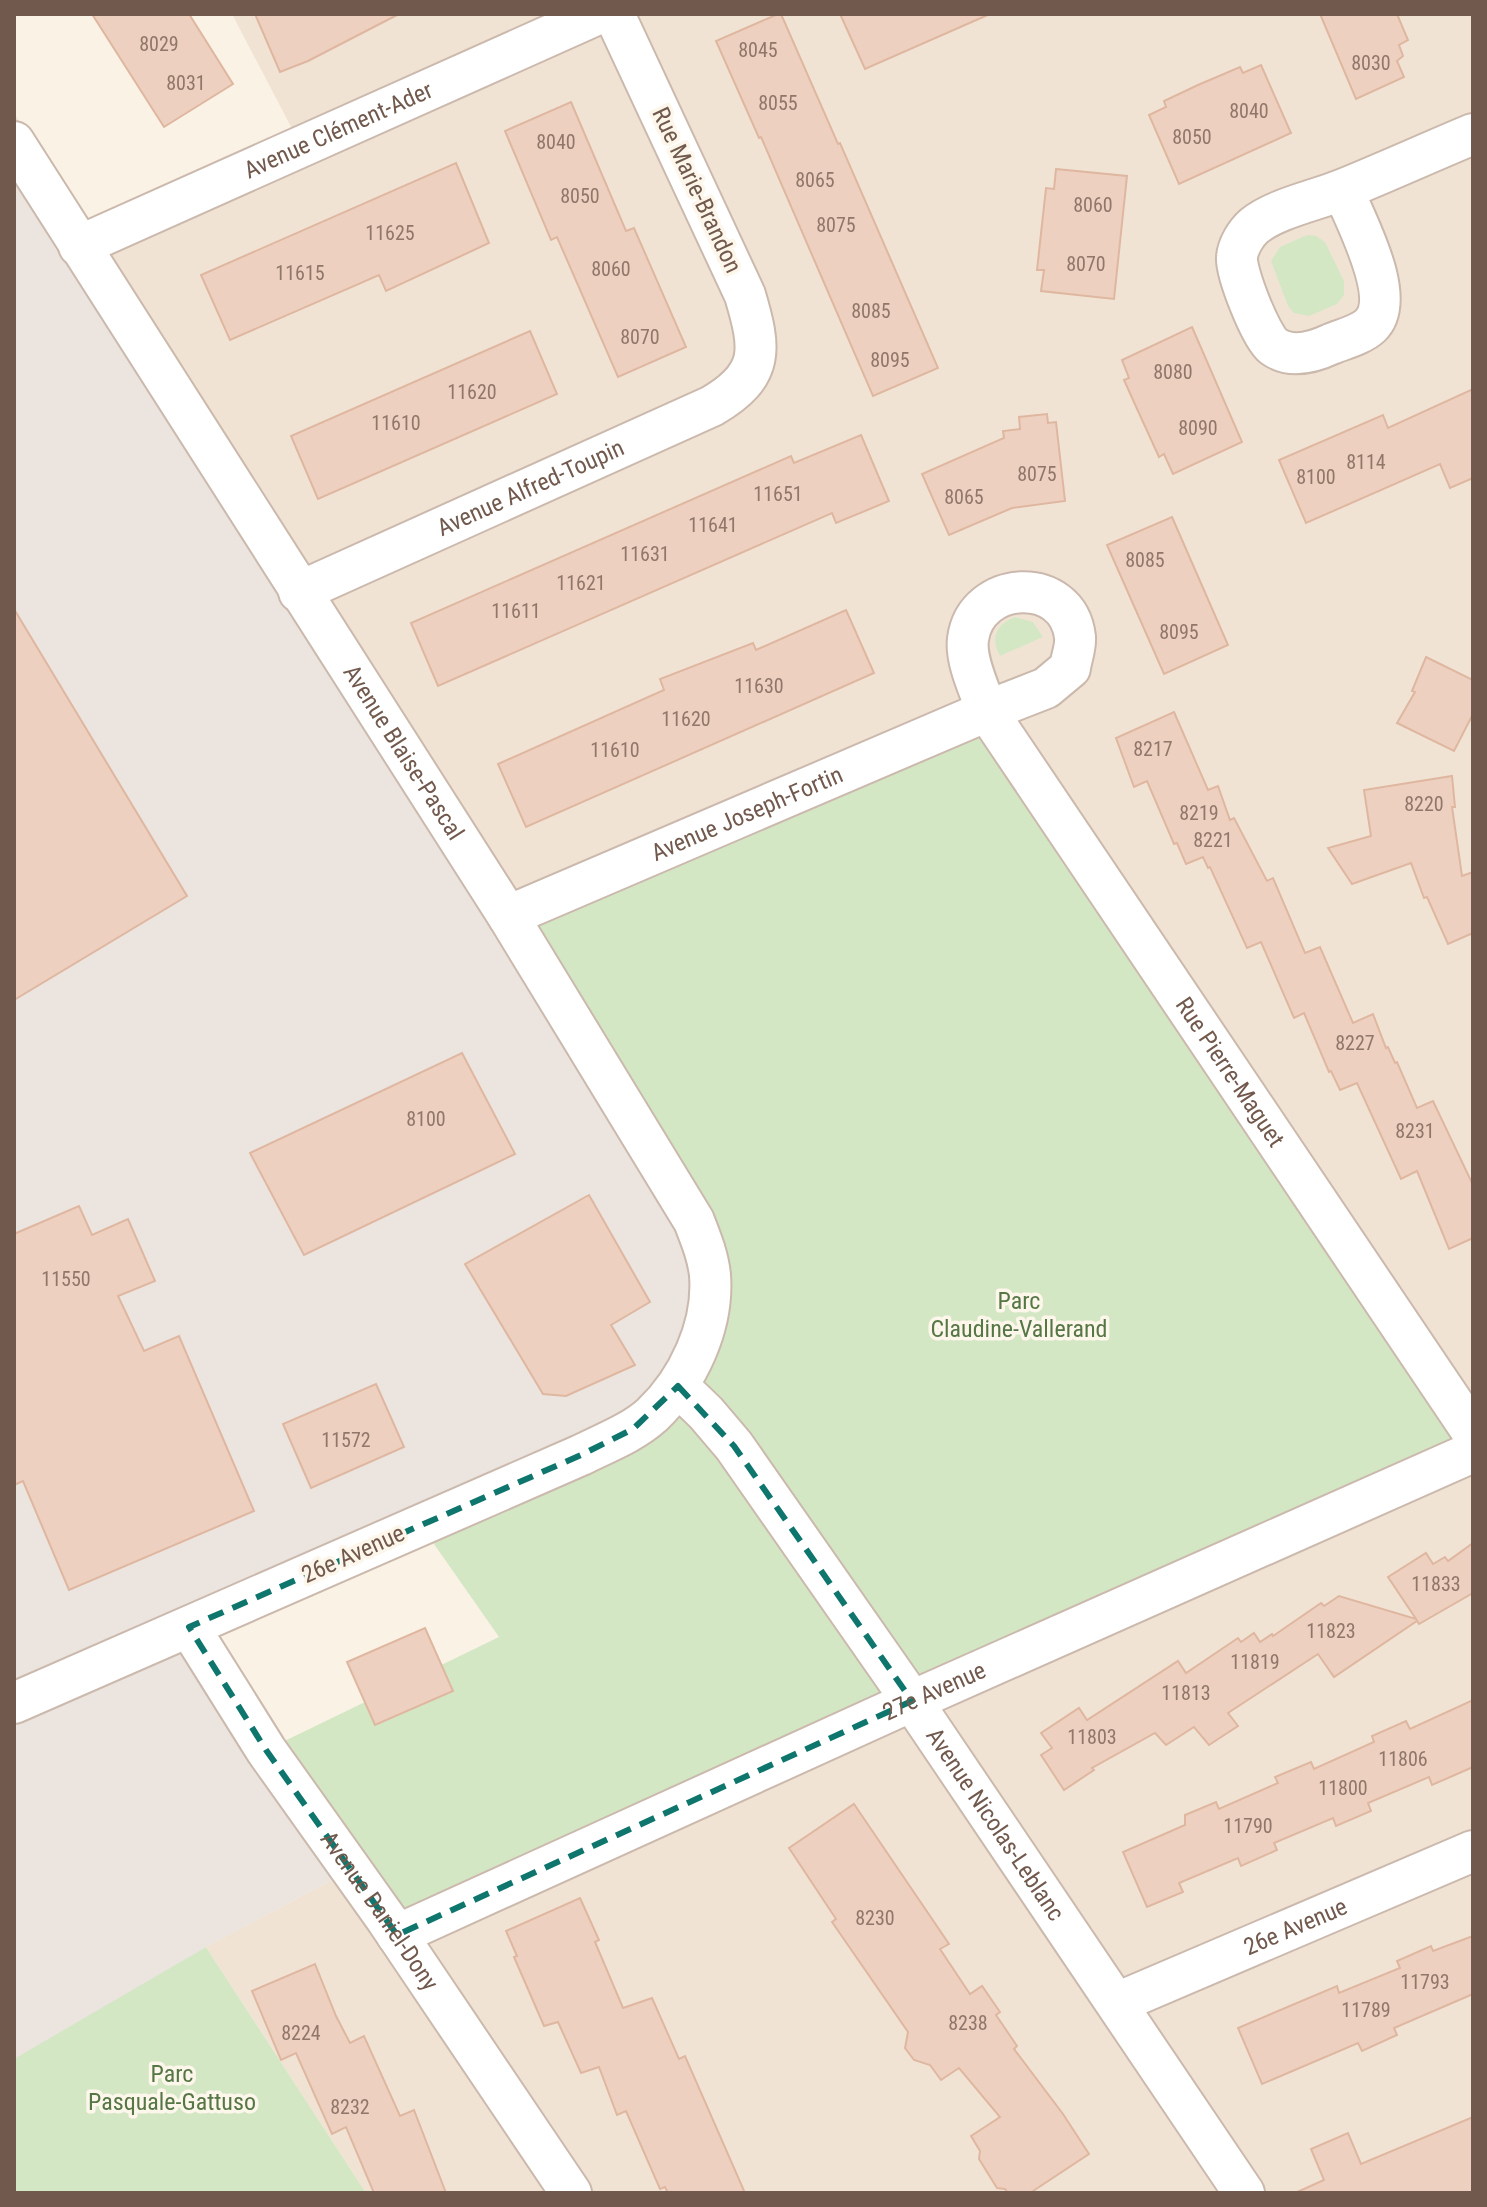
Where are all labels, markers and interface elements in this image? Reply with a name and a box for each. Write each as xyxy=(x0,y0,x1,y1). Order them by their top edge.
house number: 8029 xyxy=(139,32,179,56)
house number: 8045 xyxy=(738,38,778,62)
house number: 8030 xyxy=(1351,51,1391,75)
house number: 8031 xyxy=(166,71,206,95)
street label: Avenue Clément-Ader xyxy=(240,76,437,184)
house number: 8055 xyxy=(758,91,798,115)
house number: 8040 xyxy=(1229,99,1269,123)
street label: Rue Marie-Brandon xyxy=(646,103,748,277)
house number: 8050 xyxy=(1172,125,1212,149)
house number: 8040 xyxy=(536,130,576,154)
house number: 8065 xyxy=(795,168,835,192)
house number: 8050 xyxy=(560,184,600,208)
house number: 8060 xyxy=(1073,193,1113,217)
house number: 8075 xyxy=(816,213,856,237)
house number: 11625 xyxy=(365,221,415,245)
house number: 8070 xyxy=(1066,252,1106,276)
house number: 8060 xyxy=(591,257,631,281)
house number: 11615 xyxy=(275,261,325,285)
house number: 8085 xyxy=(851,299,891,323)
house number: 8070 xyxy=(620,325,660,349)
house number: 8095 xyxy=(870,348,910,372)
house number: 8080 xyxy=(1153,360,1193,384)
house number: 11620 xyxy=(447,380,497,404)
house number: 11610 xyxy=(371,411,421,435)
house number: 8090 xyxy=(1178,416,1218,440)
street label: Avenue Alfred-Toupin xyxy=(433,434,628,542)
house number: 8114 xyxy=(1346,450,1386,474)
house number: 8075 xyxy=(1017,462,1057,486)
house number: 8100 xyxy=(1296,465,1336,489)
house number: 11651 xyxy=(753,482,803,506)
house number: 8065 xyxy=(944,485,984,509)
house number: 11641 xyxy=(688,513,738,537)
house number: 11631 xyxy=(620,542,670,566)
house number: 8085 xyxy=(1125,548,1165,572)
house number: 11621 xyxy=(556,571,606,595)
house number: 11611 xyxy=(491,599,541,623)
house number: 8095 xyxy=(1159,620,1199,644)
street label: Avenue Blaise-Pascal xyxy=(337,660,470,845)
house number: 11630 xyxy=(734,674,784,698)
house number: 11620 xyxy=(661,707,711,731)
house number: 8217 xyxy=(1133,737,1173,761)
house number: 11610 xyxy=(590,738,640,762)
street label: Avenue Joseph-Fortin xyxy=(647,760,847,867)
house number: 8220 xyxy=(1404,792,1444,816)
house number: 8219 xyxy=(1179,801,1219,825)
house number: 8221 xyxy=(1193,828,1233,852)
street label: Rue Pierre-Maguet xyxy=(1170,992,1290,1152)
house number: 8227 xyxy=(1335,1031,1375,1055)
house number: 8100 xyxy=(406,1107,446,1131)
house number: 8231 xyxy=(1395,1119,1435,1143)
house number: 11550 xyxy=(41,1267,91,1291)
park label: Parc Claudine-Vallerand xyxy=(931,1287,1108,1343)
house number: 11572 xyxy=(321,1428,371,1452)
street label: 26e Avenue xyxy=(297,1519,409,1589)
house number: 11833 xyxy=(1411,1572,1461,1596)
house number: 11823 xyxy=(1306,1619,1356,1643)
house number: 11819 xyxy=(1230,1650,1280,1674)
street label: 27e Avenue xyxy=(878,1656,990,1726)
house number: 11813 xyxy=(1161,1681,1211,1705)
street label: Avenue Nicolas-Leblanc xyxy=(920,1723,1070,1926)
house number: 11803 xyxy=(1067,1725,1117,1749)
house number: 11806 xyxy=(1378,1747,1428,1771)
house number: 11800 xyxy=(1318,1776,1368,1800)
house number: 11790 xyxy=(1223,1814,1273,1838)
street label: Avenue Daniel-Dony xyxy=(315,1826,444,1996)
street label: 26e Avenue xyxy=(1240,1892,1351,1961)
house number: 8230 xyxy=(855,1906,895,1930)
house number: 11793 xyxy=(1400,1970,1450,1994)
house number: 11789 xyxy=(1341,1998,1391,2022)
house number: 8238 xyxy=(948,2011,988,2035)
house number: 8224 xyxy=(281,2021,321,2045)
park label: Parc Pasquale-Gattuso xyxy=(88,2060,256,2116)
house number: 8232 xyxy=(330,2095,370,2119)

